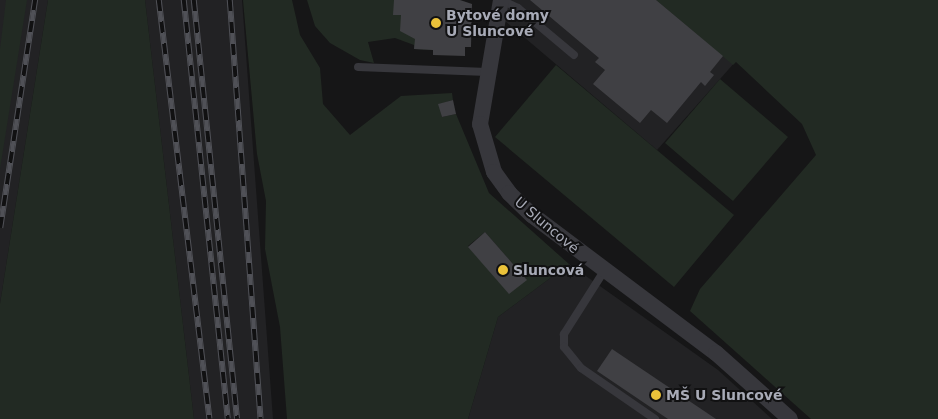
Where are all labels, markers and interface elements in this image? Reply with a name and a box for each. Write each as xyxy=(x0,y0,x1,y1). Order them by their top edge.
place label: Bytové domy U Sluncové xyxy=(446,7,549,40)
marker: Bytové domy U Sluncové xyxy=(430,17,442,29)
street label: U Sluncové xyxy=(512,193,582,257)
place label: Sluncová xyxy=(513,262,584,278)
marker: Sluncová xyxy=(497,264,509,276)
place label: MŠ U Sluncové xyxy=(666,387,782,403)
marker: MŠ U Sluncové xyxy=(650,389,662,401)

